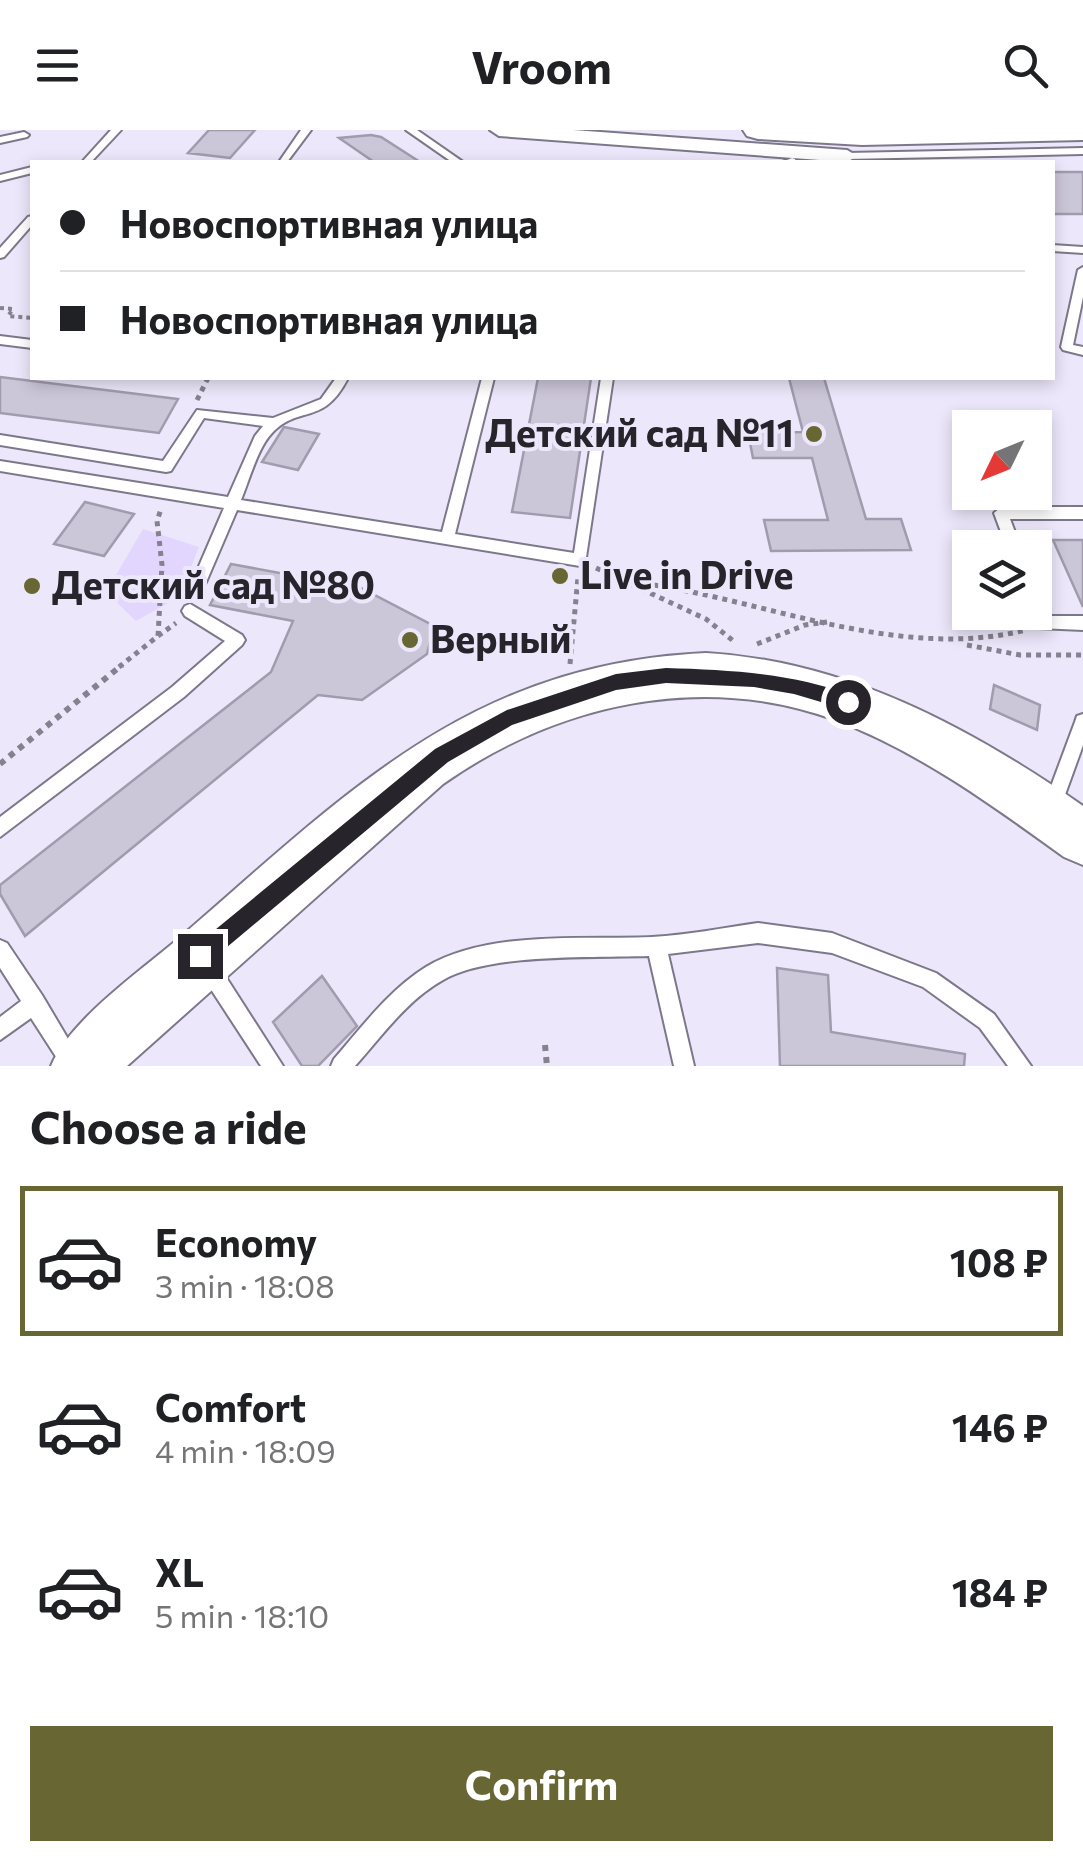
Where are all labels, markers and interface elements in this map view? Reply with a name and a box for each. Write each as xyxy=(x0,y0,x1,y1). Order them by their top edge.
icon: menu xyxy=(30,38,85,93)
text: Vroom xyxy=(471,38,612,93)
icon: search xyxy=(998,38,1053,93)
text: Новоспортивная улица xyxy=(120,199,538,246)
text: Новоспортивная улица xyxy=(120,295,538,342)
place label: Детский сад №11 xyxy=(485,408,794,455)
north arrow xyxy=(952,410,1052,510)
map controls xyxy=(952,410,1052,630)
marker: Детский сад №11 xyxy=(803,423,825,445)
button: layers xyxy=(952,530,1052,630)
place label: Live in Drive xyxy=(580,550,794,597)
place label: Детский сад №80 xyxy=(52,560,375,607)
marker: Live in Drive xyxy=(549,565,571,587)
marker: Детский сад №80 xyxy=(21,575,43,597)
place label: Верный xyxy=(430,614,571,661)
marker: Верный xyxy=(399,629,421,651)
route start xyxy=(826,680,871,725)
route end xyxy=(178,934,223,979)
text: Choose a ride xyxy=(30,1098,307,1153)
icon: car xyxy=(35,1216,125,1306)
text: Economy xyxy=(155,1218,317,1265)
text: 108 ₽ xyxy=(950,1238,1048,1285)
text: 3 min · 18:08 xyxy=(155,1265,335,1305)
icon: car xyxy=(35,1381,125,1471)
text: Comfort xyxy=(155,1383,306,1430)
text: 146 ₽ xyxy=(952,1403,1048,1450)
text: 4 min · 18:09 xyxy=(155,1430,336,1470)
icon: car xyxy=(35,1546,125,1636)
text: XL xyxy=(155,1548,204,1595)
text: 184 ₽ xyxy=(952,1568,1048,1615)
text: 5 min · 18:10 xyxy=(155,1595,329,1635)
button: Confirm xyxy=(30,1726,1053,1841)

